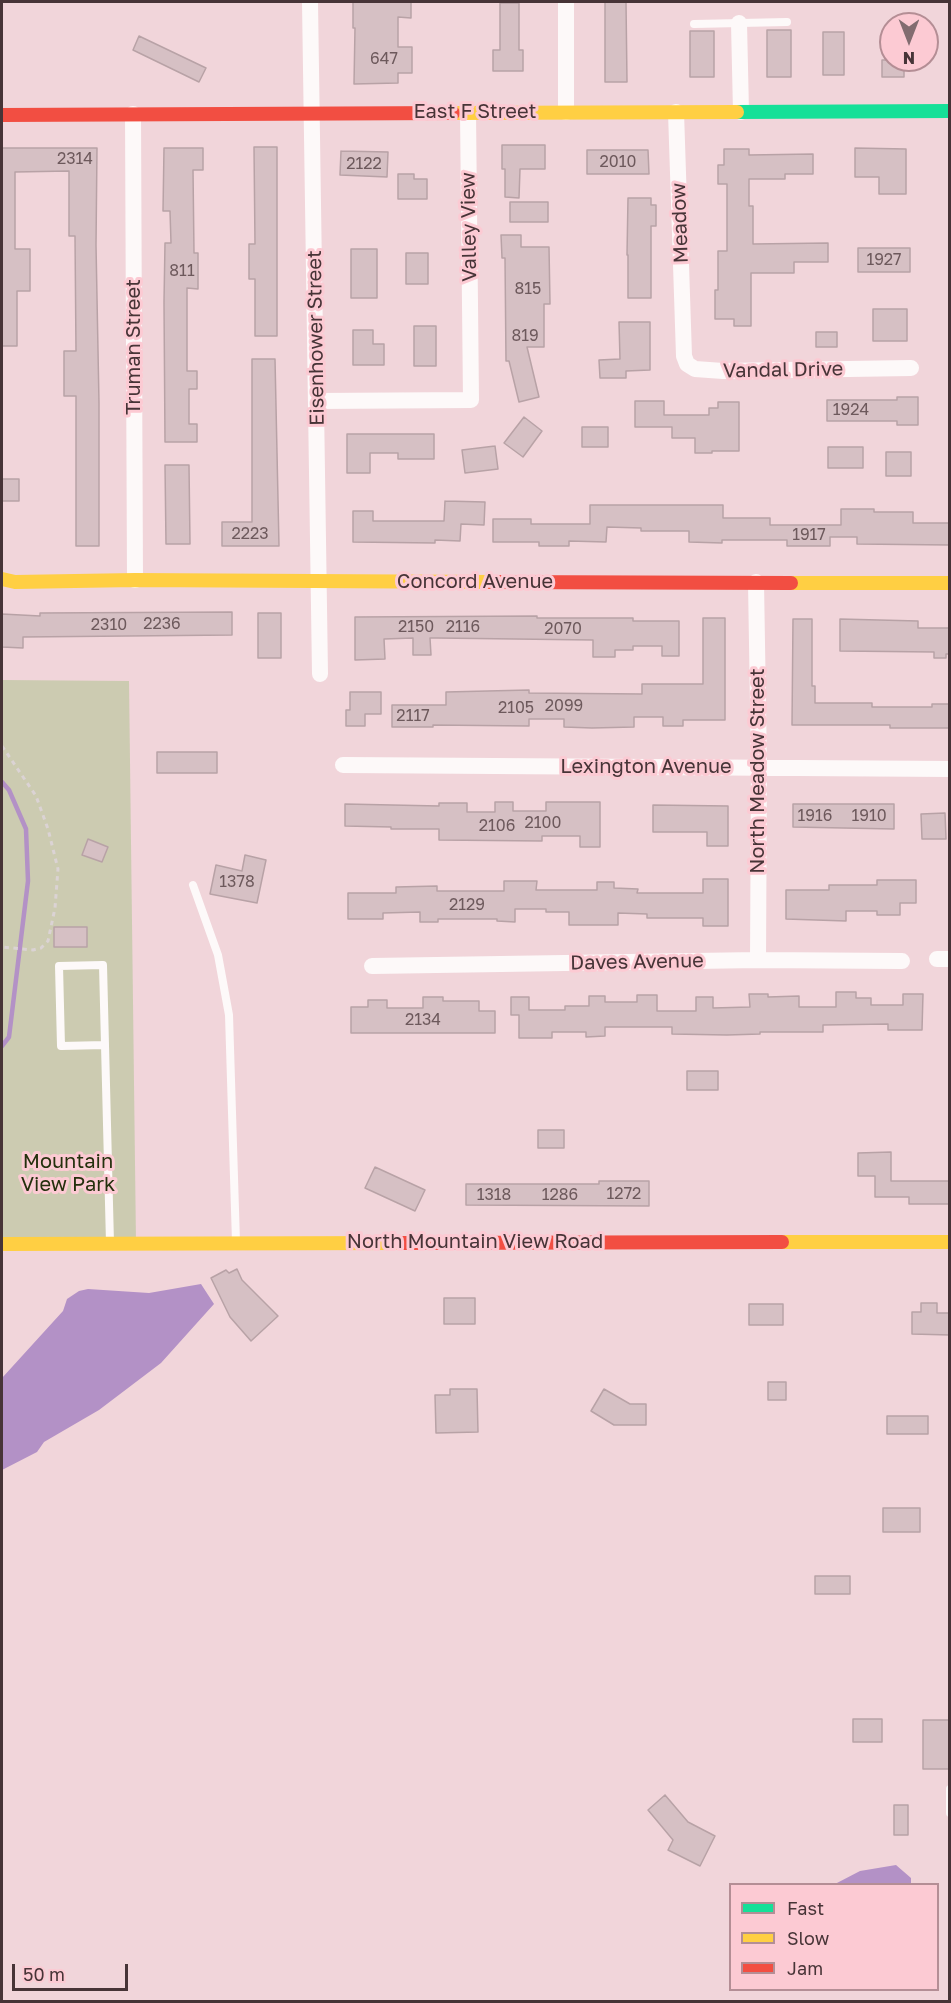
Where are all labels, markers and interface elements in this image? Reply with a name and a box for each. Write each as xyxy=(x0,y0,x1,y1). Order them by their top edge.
north arrow xyxy=(879,12,939,72)
text: N xyxy=(903,48,915,68)
house number: 647 xyxy=(370,49,398,69)
street label: East F Street xyxy=(414,100,536,124)
house number: 2314 xyxy=(57,149,93,169)
house number: 2010 xyxy=(600,152,636,172)
house number: 2122 xyxy=(346,154,382,174)
street label: Valley View xyxy=(456,172,482,282)
street label: Meadow xyxy=(667,182,693,264)
street label: Eisenhower Street xyxy=(302,250,330,426)
house number: 1927 xyxy=(866,250,902,270)
house number: 811 xyxy=(169,261,195,281)
street label: Truman Street xyxy=(122,279,146,415)
house number: 815 xyxy=(515,279,541,299)
house number: 819 xyxy=(511,326,539,346)
street label: Vandal Drive xyxy=(723,357,843,383)
house number: 1924 xyxy=(833,400,869,420)
house number: 2223 xyxy=(231,524,269,544)
house number: 1917 xyxy=(792,525,826,545)
street label: Concord Avenue xyxy=(397,570,553,594)
house number: 2236 xyxy=(143,614,181,634)
house number: 2310 xyxy=(91,615,127,635)
house number: 2150 xyxy=(398,617,434,637)
house number: 2116 xyxy=(446,617,480,637)
house number: 2070 xyxy=(544,619,582,639)
street label: North Meadow Street xyxy=(746,668,770,874)
house number: 2099 xyxy=(545,696,583,716)
house number: 2105 xyxy=(498,698,534,718)
house number: 2117 xyxy=(396,706,430,726)
street label: Lexington Avenue xyxy=(560,755,732,779)
house number: 1916 xyxy=(798,806,832,826)
house number: 1910 xyxy=(851,806,887,826)
house number: 2100 xyxy=(525,813,561,833)
house number: 2106 xyxy=(479,816,515,836)
house number: 1378 xyxy=(219,872,255,892)
house number: 2129 xyxy=(449,895,485,915)
street label: Daves Avenue xyxy=(570,949,704,975)
house number: 2134 xyxy=(405,1010,441,1030)
park label: Mountain View Park xyxy=(21,1150,115,1197)
house number: 1272 xyxy=(607,1184,641,1204)
house number: 1318 xyxy=(477,1185,511,1205)
house number: 1286 xyxy=(542,1185,578,1205)
street label: North Mountain View Road xyxy=(347,1230,603,1254)
legend xyxy=(729,1883,939,1991)
text: Fast xyxy=(787,1897,824,1919)
text: Slow xyxy=(787,1927,829,1949)
scale bar xyxy=(15,1952,130,1990)
text: Jam xyxy=(787,1957,823,1979)
text: 50 m xyxy=(23,1963,65,1985)

